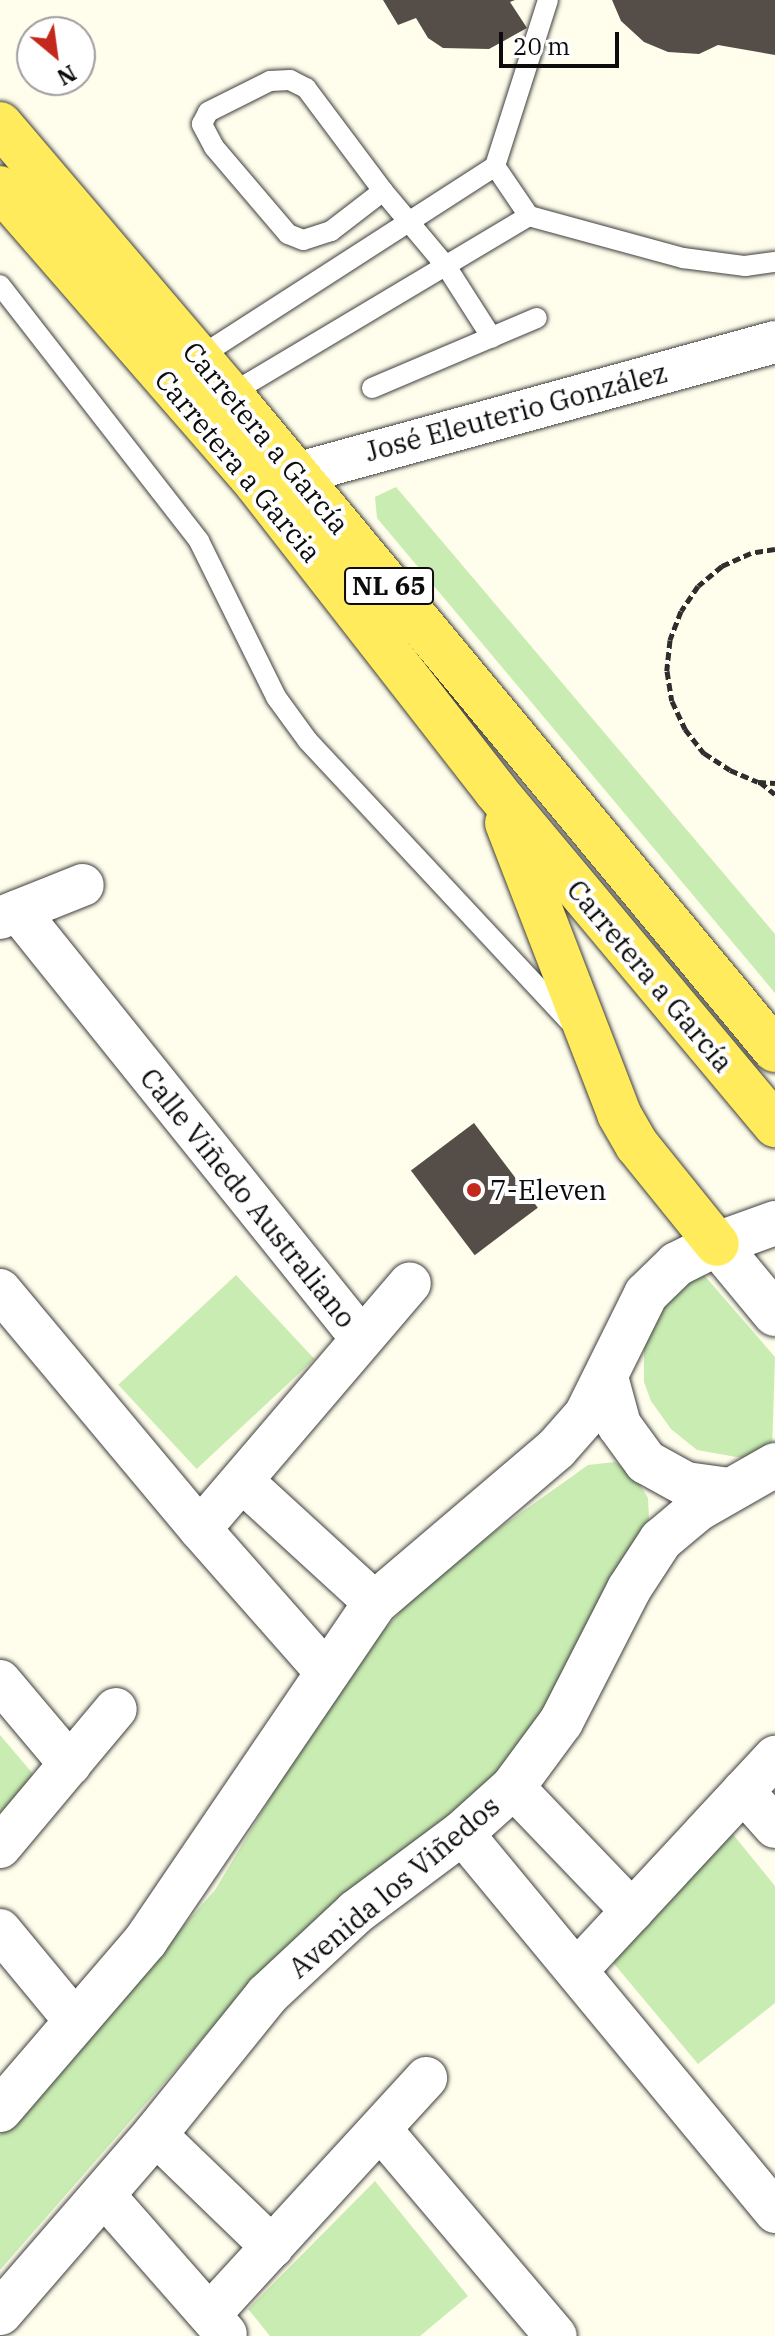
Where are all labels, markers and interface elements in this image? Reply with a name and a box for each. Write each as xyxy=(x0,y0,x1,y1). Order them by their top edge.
north arrow xyxy=(16,16,96,96)
scale bar xyxy=(503,16,623,66)
text: 20 m xyxy=(513,30,570,62)
text: N xyxy=(52,59,82,93)
street label: Carretera a García xyxy=(176,335,356,541)
street label: José Eleuterio González xyxy=(361,355,671,469)
street label: Carretera a Garcia xyxy=(148,363,328,569)
road number: NL 65 xyxy=(343,564,435,608)
street label: Carretera a García xyxy=(560,873,740,1079)
street label: Calle Viñedo Australiano xyxy=(133,1062,363,1334)
place label: 7-Eleven xyxy=(490,1173,607,1207)
marker: 7-Eleven xyxy=(465,1181,483,1199)
street label: Avenida los Viñedos xyxy=(282,1789,506,1985)

